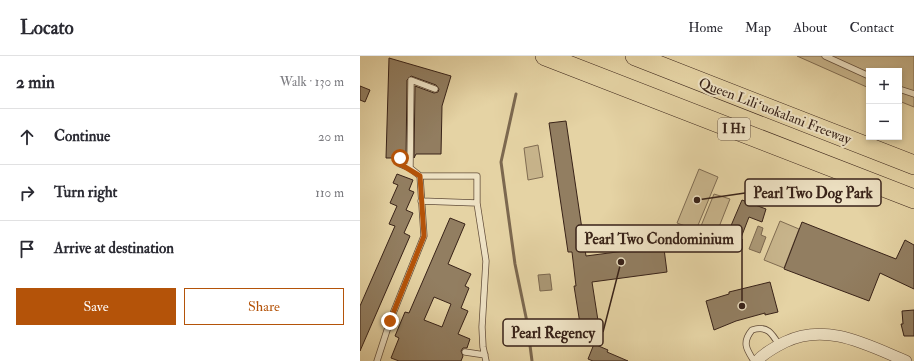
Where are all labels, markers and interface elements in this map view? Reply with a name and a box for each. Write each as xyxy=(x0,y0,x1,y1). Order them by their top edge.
text: Locato xyxy=(20,16,74,40)
text: Home xyxy=(688,19,723,36)
text: Map xyxy=(745,19,771,36)
text: About xyxy=(793,19,827,36)
text: Contact xyxy=(849,19,894,36)
map controls xyxy=(866,68,902,140)
button: + xyxy=(866,68,902,104)
text: 2 min xyxy=(16,72,55,93)
text: Walk · 130 m xyxy=(280,74,344,90)
street label: Queen Liliʻuokalani Freeway xyxy=(696,74,854,149)
button: − xyxy=(866,104,902,140)
road number: I H1 xyxy=(718,118,750,140)
icon: ahead xyxy=(16,126,38,148)
text: Continue xyxy=(54,127,110,146)
text: 20 m xyxy=(318,129,344,145)
route start xyxy=(391,149,409,167)
callout: Pearl Two Dog Park xyxy=(745,179,881,206)
icon: right xyxy=(16,182,38,204)
text: Turn right xyxy=(54,183,117,202)
text: Pearl Two Dog Park xyxy=(753,184,874,204)
text: 110 m xyxy=(315,185,344,201)
callout: Pearl Two Condominium xyxy=(576,225,742,252)
text: Pearl Two Condominium xyxy=(584,230,734,249)
icon: arrive xyxy=(16,238,38,260)
text: Arrive at destination xyxy=(54,239,174,258)
button: Save xyxy=(16,288,176,325)
button: Share xyxy=(184,288,344,325)
route end xyxy=(381,312,399,330)
callout: Pearl Regency xyxy=(503,319,603,346)
text: Pearl Regency xyxy=(511,324,597,344)

